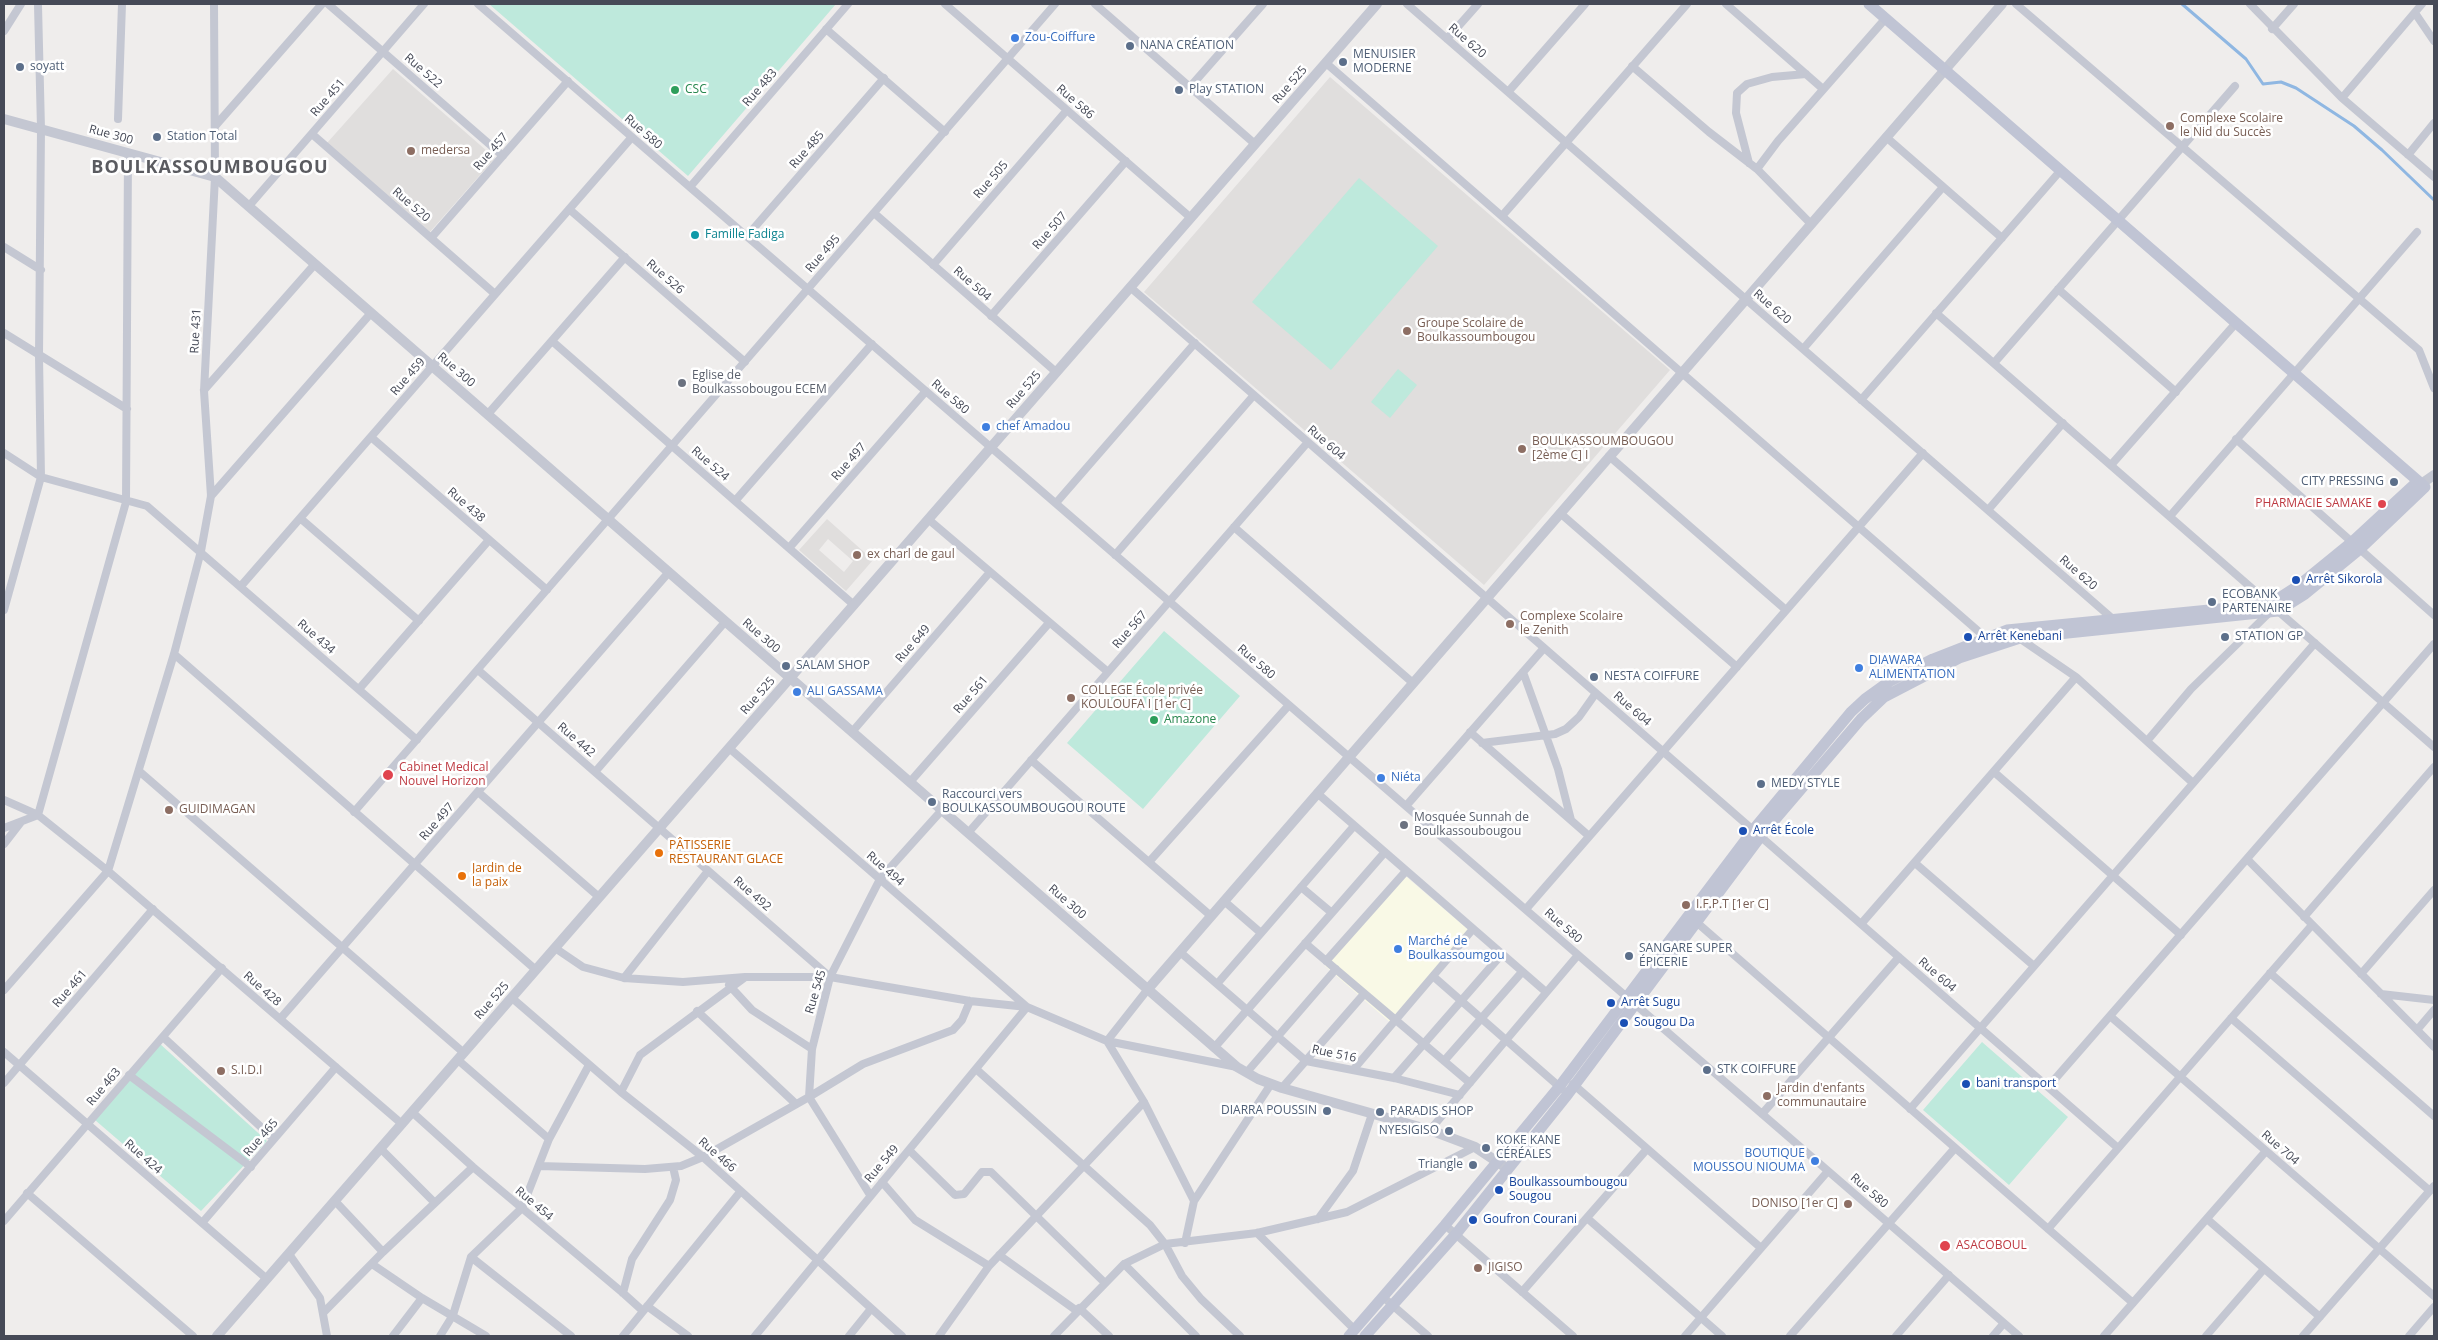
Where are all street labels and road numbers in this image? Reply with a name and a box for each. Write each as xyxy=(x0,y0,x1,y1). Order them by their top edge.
street label: Rue 620 xyxy=(1445,21,1489,61)
street label: Rue 522 xyxy=(401,51,445,91)
street label: Rue 525 xyxy=(1270,63,1310,107)
street label: Rue 483 xyxy=(740,66,780,110)
street label: Rue 451 xyxy=(308,76,348,120)
street label: Rue 586 xyxy=(1053,82,1097,122)
street label: Rue 580 xyxy=(621,112,665,152)
street label: Rue 300 xyxy=(87,122,135,148)
street label: Rue 485 xyxy=(787,128,827,172)
street label: Rue 457 xyxy=(471,130,511,174)
street label: Rue 505 xyxy=(971,158,1011,202)
street label: Rue 520 xyxy=(389,185,433,225)
street label: Rue 507 xyxy=(1030,209,1070,253)
street label: Rue 495 xyxy=(803,232,843,276)
street label: Rue 526 xyxy=(643,257,687,297)
street label: Rue 504 xyxy=(950,264,994,304)
street label: Rue 620 xyxy=(1750,287,1794,327)
street label: Rue 431 xyxy=(188,308,204,354)
street label: Rue 300 xyxy=(434,350,478,390)
street label: Rue 459 xyxy=(388,355,428,399)
street label: Rue 525 xyxy=(1004,368,1044,412)
street label: Rue 580 xyxy=(928,377,972,417)
street label: Rue 604 xyxy=(1304,423,1348,463)
street label: Rue 497 xyxy=(829,440,869,484)
street label: Rue 524 xyxy=(688,444,732,484)
street label: Rue 438 xyxy=(444,485,488,525)
street label: Rue 620 xyxy=(2056,553,2100,593)
street label: Rue 567 xyxy=(1110,608,1150,652)
street label: Rue 300 xyxy=(739,616,783,656)
street label: Rue 434 xyxy=(294,617,338,657)
street label: Rue 649 xyxy=(893,622,933,666)
street label: Rue 580 xyxy=(1234,642,1278,682)
street label: Rue 561 xyxy=(951,673,991,717)
street label: Rue 525 xyxy=(738,674,778,718)
street label: Rue 604 xyxy=(1610,689,1654,729)
street label: Rue 442 xyxy=(554,720,598,760)
street label: Rue 497 xyxy=(417,800,457,844)
street label: Rue 494 xyxy=(863,849,907,889)
street label: Rue 492 xyxy=(730,874,774,914)
street label: Rue 300 xyxy=(1045,882,1089,922)
street label: Rue 580 xyxy=(1541,906,1585,946)
street label: Rue 604 xyxy=(1915,955,1959,995)
street label: Rue 461 xyxy=(50,967,90,1011)
street label: Rue 545 xyxy=(803,968,829,1016)
street label: Rue 428 xyxy=(240,969,284,1009)
street label: Rue 525 xyxy=(472,979,512,1023)
street label: Rue 516 xyxy=(1310,1042,1358,1066)
street label: Rue 463 xyxy=(84,1065,124,1109)
street label: Rue 465 xyxy=(241,1116,281,1160)
street label: Rue 704 xyxy=(2258,1128,2302,1168)
street label: Rue 466 xyxy=(695,1135,739,1175)
street label: Rue 424 xyxy=(121,1137,165,1177)
street label: Rue 549 xyxy=(862,1142,902,1186)
street label: Rue 580 xyxy=(1847,1171,1891,1211)
street label: Rue 454 xyxy=(512,1184,556,1224)

